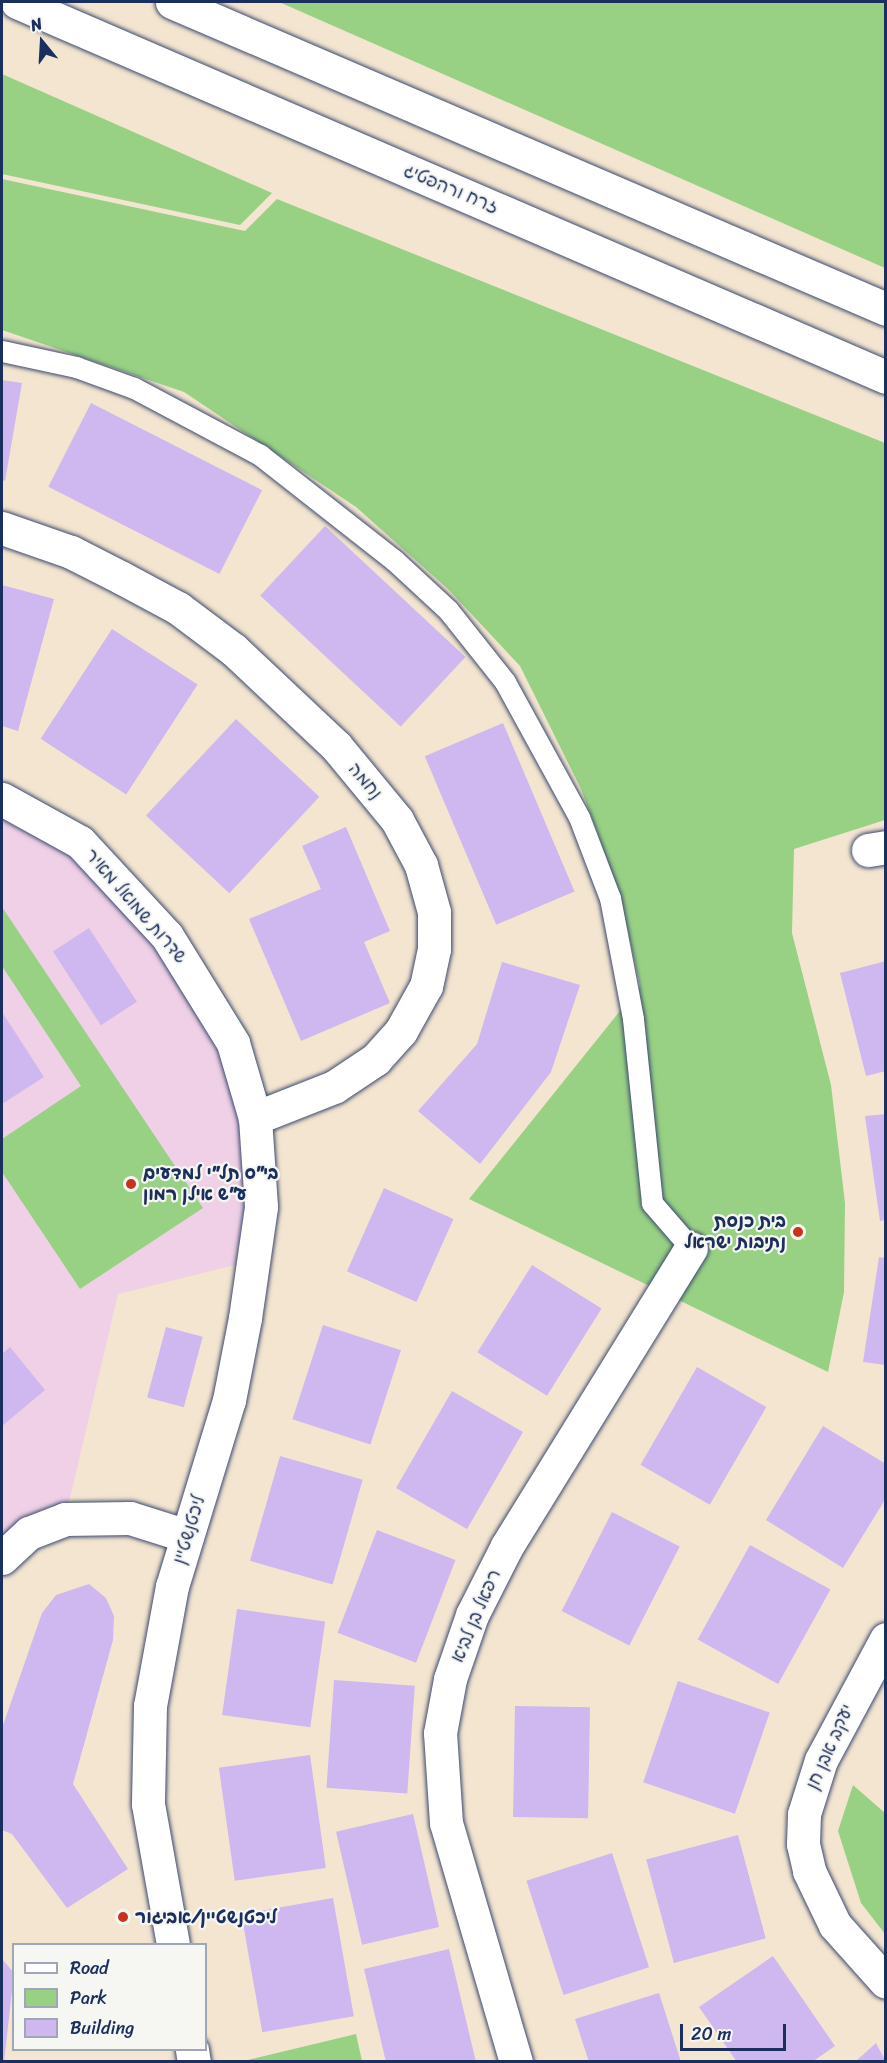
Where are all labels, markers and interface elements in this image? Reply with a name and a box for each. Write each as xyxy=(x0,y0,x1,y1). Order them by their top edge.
text: N xyxy=(27,9,46,40)
north arrow xyxy=(12,12,72,72)
street label: זרח ורהפטיג xyxy=(400,159,502,219)
street label: נחמה xyxy=(344,758,386,804)
street label: שדרות שמואל מאיר xyxy=(80,844,192,968)
place label: בי"ס תל"י למדעים ע"ש אילן רמון xyxy=(143,1163,278,1206)
marker: בי"ס תל"י למדעים ע"ש אילן רמון xyxy=(124,1177,138,1191)
place label: בית כנסת נתיבות ישראל xyxy=(684,1211,786,1254)
marker: בית כנסת נתיבות ישראל xyxy=(791,1225,805,1239)
street label: ליכטנשטיין xyxy=(168,1493,210,1567)
street label: רפאל בן לביא xyxy=(447,1566,505,1666)
street label: יעקב אבן חן xyxy=(802,1701,858,1793)
place label: ליכטנשטיין/אביגור xyxy=(135,1906,277,1928)
marker: ליכטנשטיין/אביגור xyxy=(116,1910,130,1924)
legend xyxy=(12,1943,207,2051)
text: Road xyxy=(70,1952,109,1984)
text: Park xyxy=(70,1982,107,2014)
text: Building xyxy=(70,2012,134,2044)
scale bar xyxy=(683,2012,790,2050)
text: 20 m xyxy=(691,2018,731,2050)

